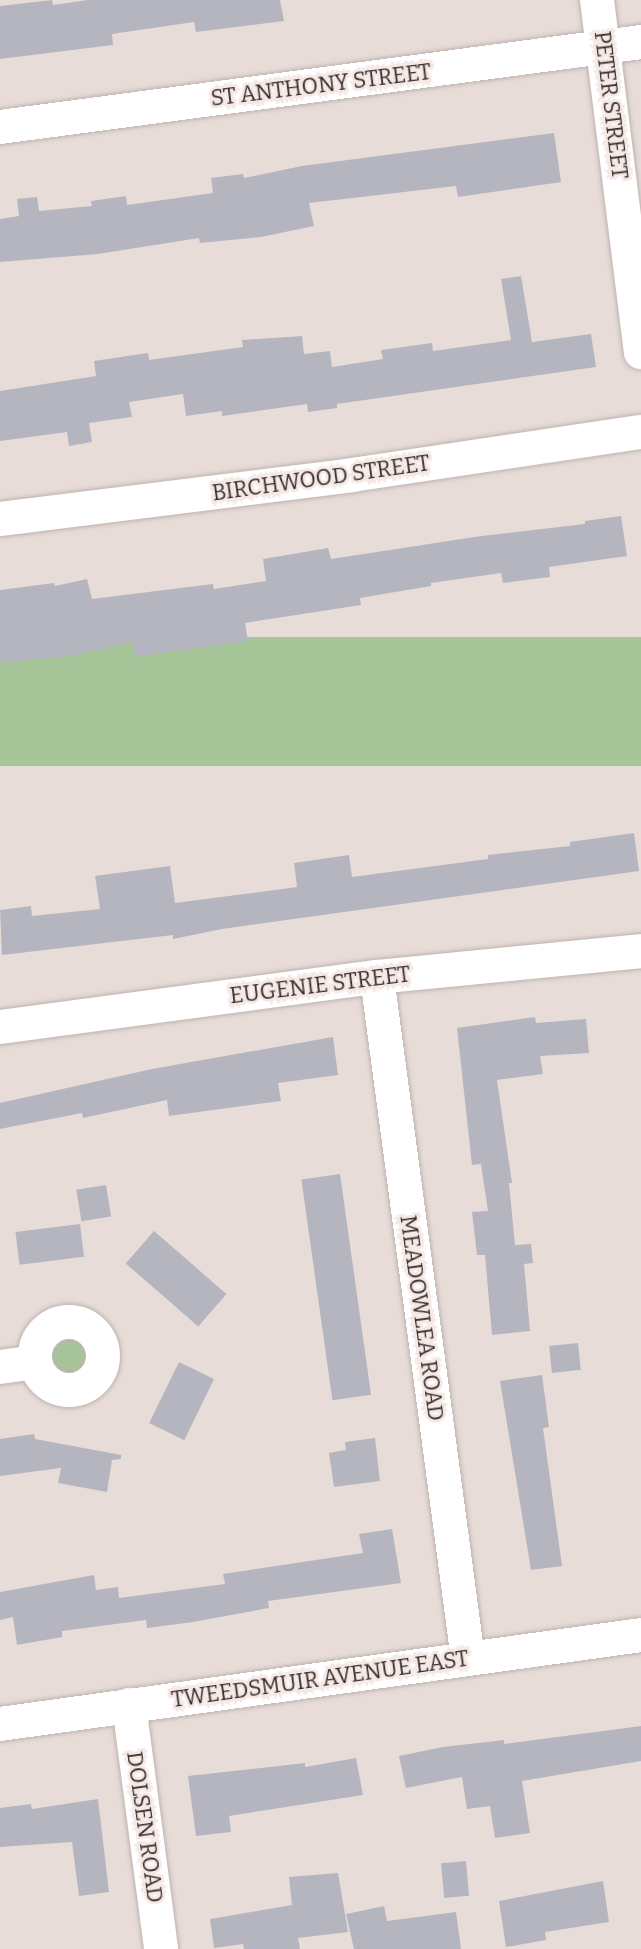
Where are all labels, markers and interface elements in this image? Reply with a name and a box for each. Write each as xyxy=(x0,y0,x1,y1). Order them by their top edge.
street label: PETER STREET xyxy=(589,30,633,180)
street label: ST ANTHONY STREET xyxy=(209,58,433,112)
street label: BIRCHWOOD STREET xyxy=(210,450,432,506)
street label: EUGENIE STREET xyxy=(228,961,412,1009)
street label: MEADOWLEA ROAD xyxy=(395,1214,449,1422)
street label: TWEEDSMUIR AVENUE EAST xyxy=(170,1645,470,1713)
street label: DOLSEN ROAD xyxy=(121,1750,169,1904)

